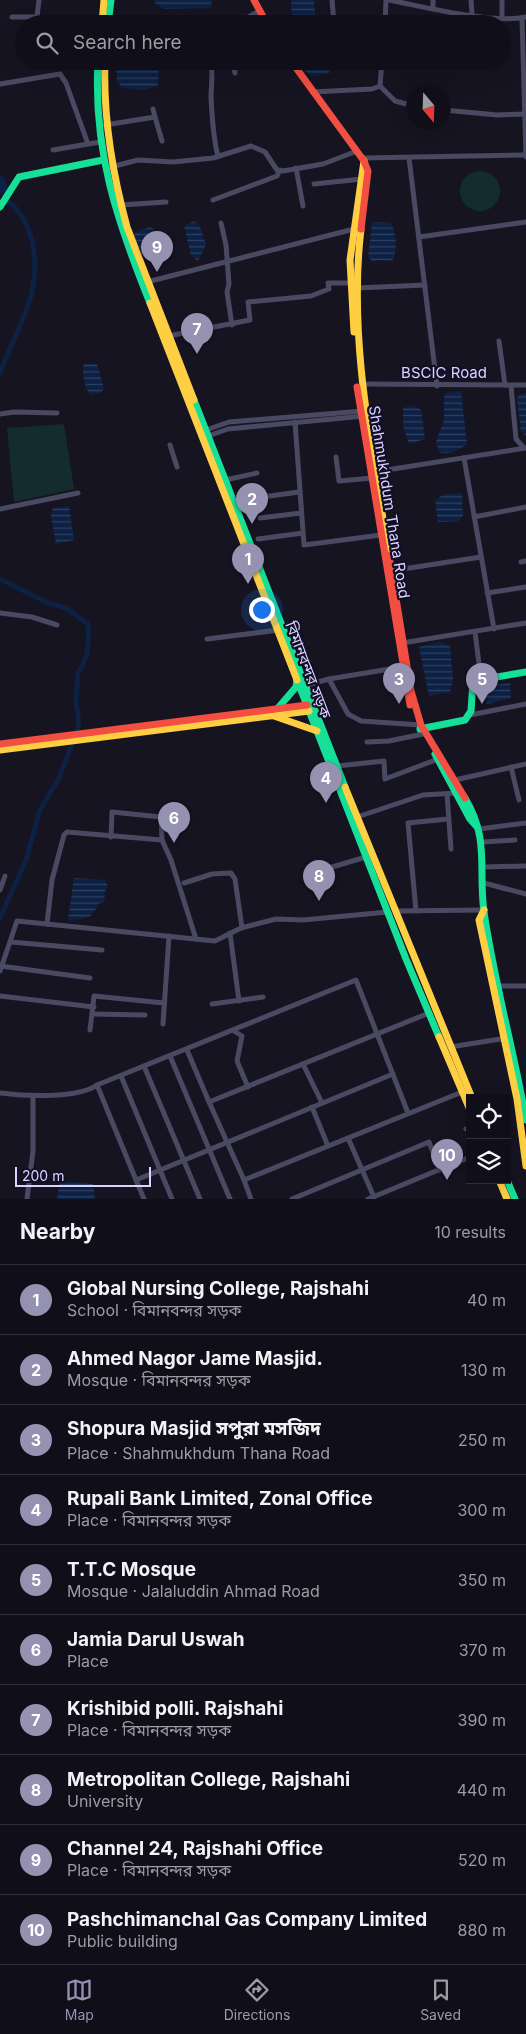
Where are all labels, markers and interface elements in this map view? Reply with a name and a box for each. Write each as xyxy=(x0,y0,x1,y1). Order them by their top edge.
search box xyxy=(15,15,511,70)
icon: search xyxy=(33,29,61,57)
text: Search here xyxy=(73,31,182,54)
north arrow xyxy=(406,85,451,130)
pin: 9 xyxy=(141,231,173,272)
pin: 7 xyxy=(181,313,213,354)
street label: BSCIC Road xyxy=(401,363,487,382)
street label: Shahmukhdum Thana Road xyxy=(365,404,414,600)
pin: 2 xyxy=(236,483,268,524)
pin: 1 xyxy=(232,543,264,584)
your location xyxy=(249,597,275,623)
street label: বিমানবন্দর সড়ক xyxy=(281,618,336,722)
pin: 3 xyxy=(383,663,415,704)
pin: 5 xyxy=(466,663,498,704)
pin: 4 xyxy=(310,762,342,803)
pin: 6 xyxy=(158,802,190,843)
pin: 8 xyxy=(303,860,335,901)
map controls xyxy=(466,1094,511,1184)
button: locate xyxy=(466,1094,511,1139)
pin: 10 xyxy=(431,1139,463,1180)
button: layers xyxy=(466,1139,511,1184)
scale bar xyxy=(15,1164,151,1187)
text: 200 m xyxy=(22,1167,64,1184)
text: Nearby xyxy=(20,1219,95,1244)
text: 10 results xyxy=(434,1222,506,1242)
text: Global Nursing College, Rajshahi xyxy=(67,1277,369,1300)
text: 1 xyxy=(33,1290,39,1310)
text: 40 m xyxy=(467,1290,506,1310)
text: School · বিমানবন্দর সড়ক xyxy=(67,1300,242,1320)
text: Ahmed Nagor Jame Masjid. xyxy=(67,1347,323,1370)
text: 2 xyxy=(31,1360,41,1380)
text: 130 m xyxy=(461,1360,506,1380)
text: Mosque · বিমানবন্দর সড়ক xyxy=(67,1370,251,1390)
text: Shopura Masjid সপুরা মসজিদ xyxy=(67,1417,321,1440)
text: 3 xyxy=(31,1430,41,1450)
text: 250 m xyxy=(458,1430,506,1450)
text: Place · Shahmukhdum Thana Road xyxy=(67,1443,330,1463)
text: Rupali Bank Limited, Zonal Office xyxy=(67,1487,373,1510)
text: 4 xyxy=(31,1500,41,1520)
text: 300 m xyxy=(457,1500,506,1520)
text: Place · বিমানবন্দর সড়ক xyxy=(67,1510,231,1530)
text: T.T.C Mosque xyxy=(67,1558,196,1581)
text: 5 xyxy=(31,1570,41,1590)
text: 350 m xyxy=(458,1570,506,1590)
text: Mosque · Jalaluddin Ahmad Road xyxy=(67,1581,320,1601)
text: Jamia Darul Uswah xyxy=(67,1628,245,1651)
text: 6 xyxy=(31,1640,41,1660)
text: 370 m xyxy=(459,1640,506,1660)
text: Place xyxy=(67,1651,109,1671)
text: Krishibid polli. Rajshahi xyxy=(67,1697,283,1720)
text: 7 xyxy=(31,1710,41,1730)
text: 390 m xyxy=(458,1710,506,1730)
text: Place · বিমানবন্দর সড়ক xyxy=(67,1720,231,1740)
text: Metropolitan College, Rajshahi xyxy=(67,1768,350,1791)
text: 8 xyxy=(31,1780,41,1800)
text: 440 m xyxy=(457,1780,506,1800)
text: University xyxy=(67,1791,143,1811)
text: Channel 24, Rajshahi Office xyxy=(67,1837,323,1860)
text: 9 xyxy=(31,1850,41,1870)
text: 520 m xyxy=(458,1850,506,1870)
text: Place · বিমানবন্দর সড়ক xyxy=(67,1860,231,1880)
text: Pashchimanchal Gas Company Limited xyxy=(67,1908,427,1931)
text: 10 xyxy=(27,1920,45,1940)
text: 880 m xyxy=(458,1920,506,1940)
text: Public building xyxy=(67,1931,178,1951)
tab: Map xyxy=(65,1976,94,2023)
tab: Directions xyxy=(224,1976,290,2023)
tab: Saved xyxy=(420,1976,461,2023)

